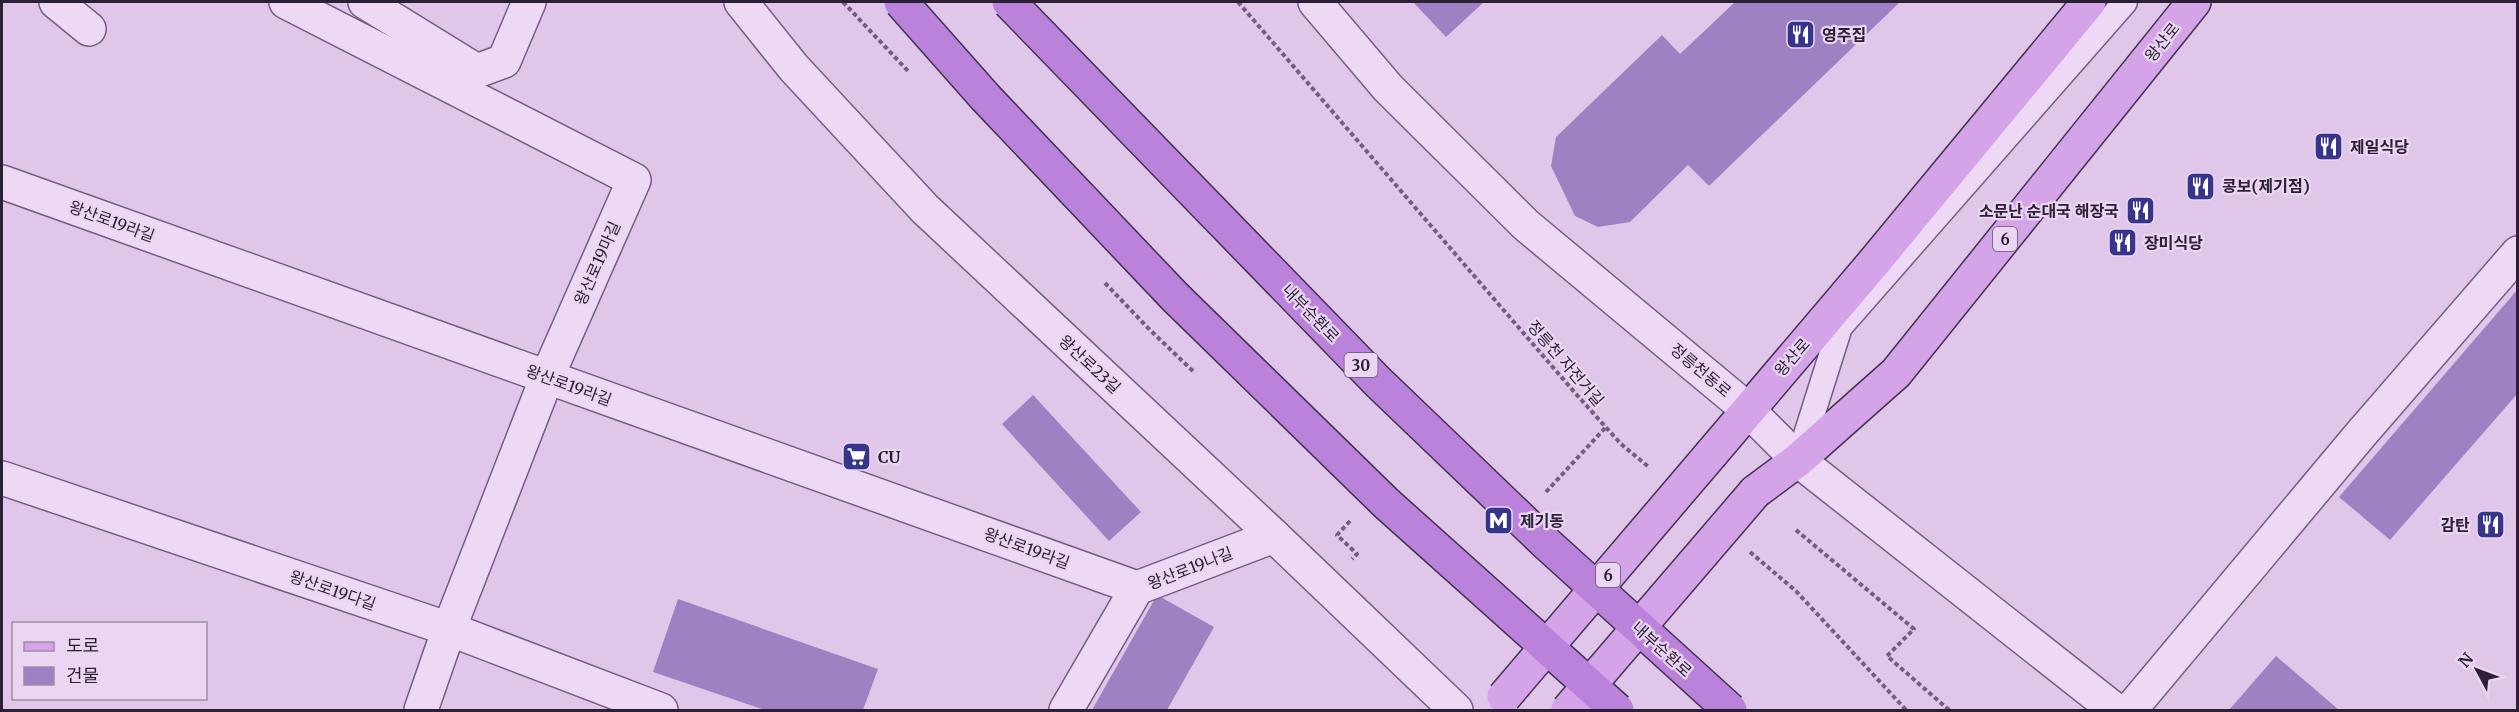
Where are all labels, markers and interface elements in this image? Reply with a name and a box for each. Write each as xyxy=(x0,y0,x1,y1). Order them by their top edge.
street label: 왕산로 xyxy=(2140,18,2184,65)
restaurant icon: 영주집 xyxy=(1785,19,1817,51)
place label: 영주집 xyxy=(1822,25,1866,45)
restaurant icon: 제일식당 xyxy=(2313,131,2345,163)
place label: 제일식당 xyxy=(2350,137,2409,157)
restaurant icon: 콩보(제기점) xyxy=(2185,170,2217,202)
place label: 콩보(제기점) xyxy=(2222,176,2310,196)
restaurant icon: 소문난 순대국 해장국 xyxy=(2124,195,2156,227)
street label: 왕산로19라길 xyxy=(66,196,158,246)
place label: 소문난 순대국 해장국 xyxy=(1979,201,2119,221)
street label: 왕산로19마길 xyxy=(570,218,624,308)
road number: 6 xyxy=(1993,227,2017,251)
restaurant icon: 장미식당 xyxy=(2107,227,2139,259)
place label: 장미식당 xyxy=(2144,233,2203,253)
street label: 내부순환로 xyxy=(1278,280,1344,347)
street label: 정릉천 자전거길 xyxy=(1523,316,1609,410)
street label: 왕산로23길 xyxy=(1055,330,1125,398)
street label: 왕산로 xyxy=(1770,334,1814,380)
street label: 정릉천동로 xyxy=(1666,339,1736,401)
road number: 30 xyxy=(1344,353,1378,377)
street label: 왕산로19라길 xyxy=(523,360,615,410)
supermarket icon: CU xyxy=(841,441,873,473)
place label: CU xyxy=(878,447,901,467)
metro station icon: 제기동 xyxy=(1483,505,1515,537)
restaurant icon: 감탄 xyxy=(2475,509,2507,541)
place label: 제기동 xyxy=(1520,511,1564,531)
place label: 감탄 xyxy=(2441,515,2470,535)
street label: 왕산로19라길 xyxy=(981,523,1073,573)
street label: 왕산로19나길 xyxy=(1145,543,1235,593)
road number: 6 xyxy=(1596,563,1620,587)
street label: 왕산로19다길 xyxy=(287,566,379,614)
street label: 내부순환로 xyxy=(1628,617,1696,681)
legend xyxy=(12,622,207,700)
text: 도로 xyxy=(66,634,99,657)
north arrow xyxy=(2447,640,2507,700)
text: N xyxy=(2454,649,2478,671)
text: 건물 xyxy=(66,664,99,687)

